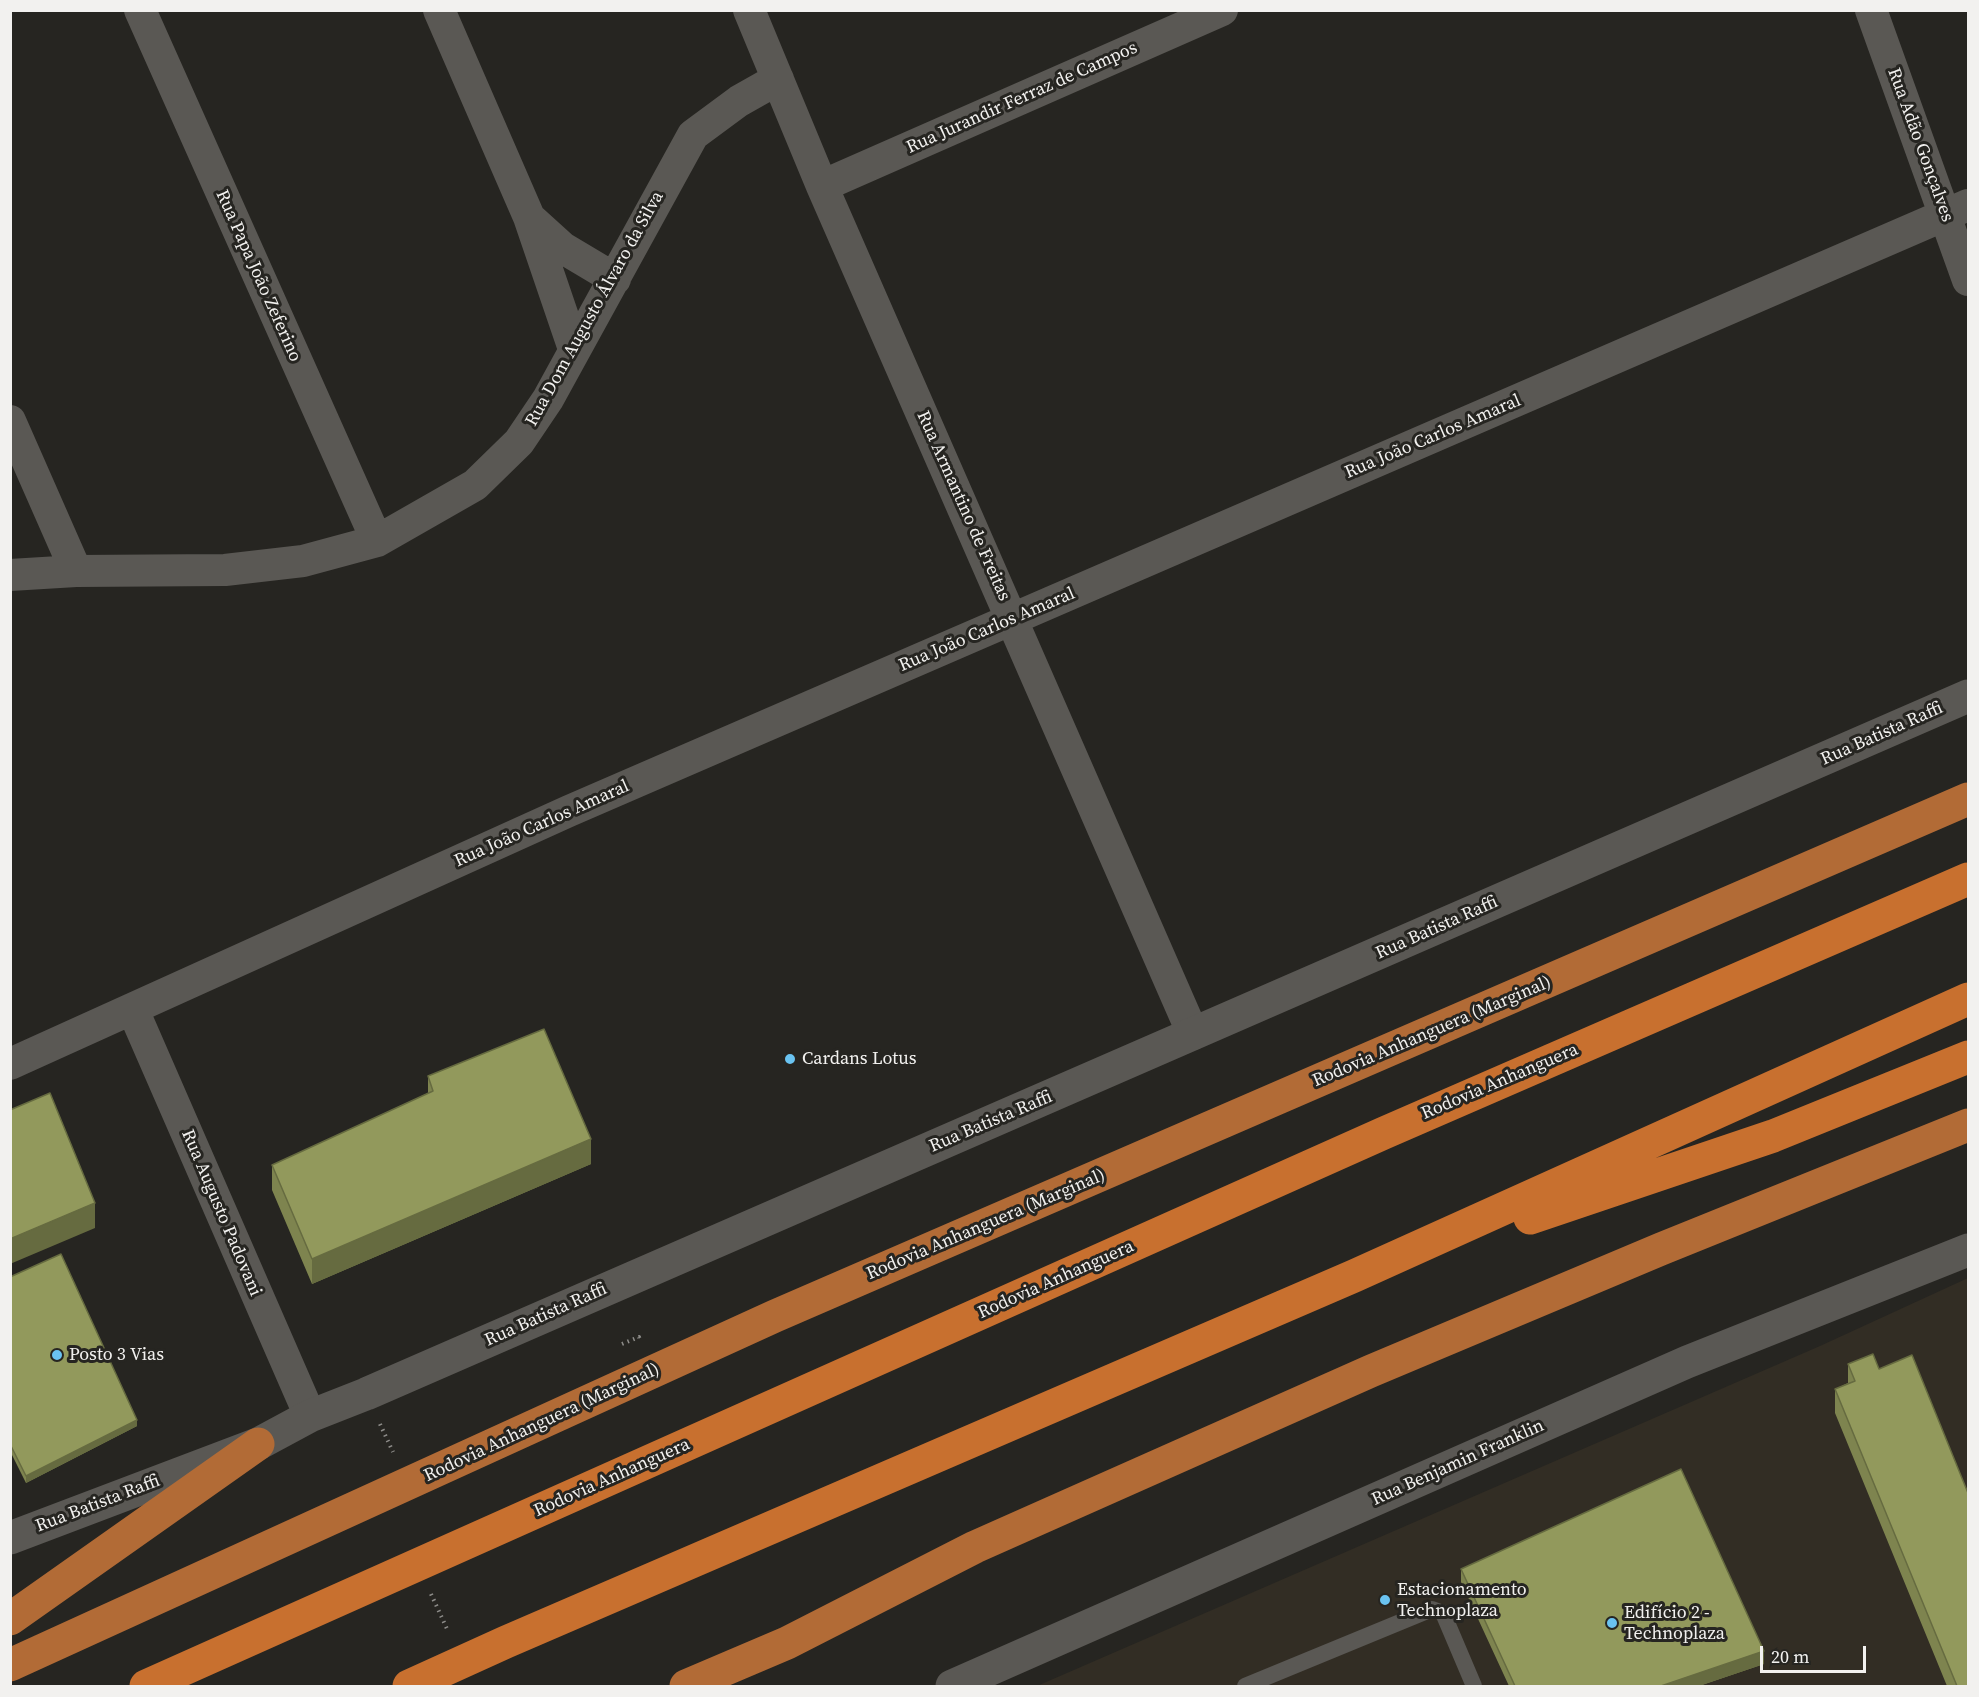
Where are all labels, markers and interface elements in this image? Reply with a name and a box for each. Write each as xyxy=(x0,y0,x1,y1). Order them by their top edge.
street label: Rua Jurandir Ferraz de Campos xyxy=(903,37,1141,159)
street label: Rua Adão Gonçalves xyxy=(1882,65,1958,225)
street label: Rua Papa João Zeferino xyxy=(210,187,306,365)
street label: Rua Dom Augusto Álvaro da Silva xyxy=(521,188,669,430)
street label: Rua João Carlos Amaral xyxy=(1342,390,1524,484)
street label: Rua Armantino de Freitas xyxy=(911,408,1015,604)
street label: Rua João Carlos Amaral xyxy=(896,583,1078,677)
street label: Rua Batista Raffi xyxy=(1818,697,1946,771)
street label: Rua João Carlos Amaral xyxy=(451,776,633,872)
street label: Rua Batista Raffi xyxy=(1373,891,1501,965)
street label: Rodovia Anhanguera (Marginal) xyxy=(1309,972,1555,1092)
street label: Rodovia Anhanguera xyxy=(1418,1039,1582,1125)
place label: Cardans Lotus xyxy=(802,1048,916,1070)
marker: Cardans Lotus xyxy=(783,1052,797,1066)
street label: Rua Batista Raffi xyxy=(926,1086,1056,1158)
street label: Rua Augusto Padovani xyxy=(176,1126,266,1300)
street label: Rodovia Anhanguera (Marginal) xyxy=(863,1165,1109,1285)
street label: Rodovia Anhanguera xyxy=(975,1236,1137,1324)
street label: Rua Batista Raffi xyxy=(482,1278,610,1352)
place label: Posto 3 Vias xyxy=(69,1344,164,1366)
marker: Posto 3 Vias xyxy=(50,1348,64,1362)
street label: Rodovia Anhanguera (Marginal) xyxy=(421,1359,663,1487)
street label: Rua Benjamin Franklin xyxy=(1368,1415,1548,1511)
street label: Rodovia Anhanguera xyxy=(531,1434,693,1522)
street label: Rua Batista Raffi xyxy=(33,1470,163,1538)
place label: Estacionamento Technoplaza xyxy=(1397,1579,1527,1622)
marker: Estacionamento Technoplaza xyxy=(1378,1593,1392,1607)
place label: Edifício 2 - Technoplaza xyxy=(1624,1602,1725,1644)
marker: Edifício 2 - Technoplaza xyxy=(1605,1616,1619,1630)
scale bar xyxy=(1763,1634,1870,1672)
text: 20 m xyxy=(1771,1644,1809,1669)

